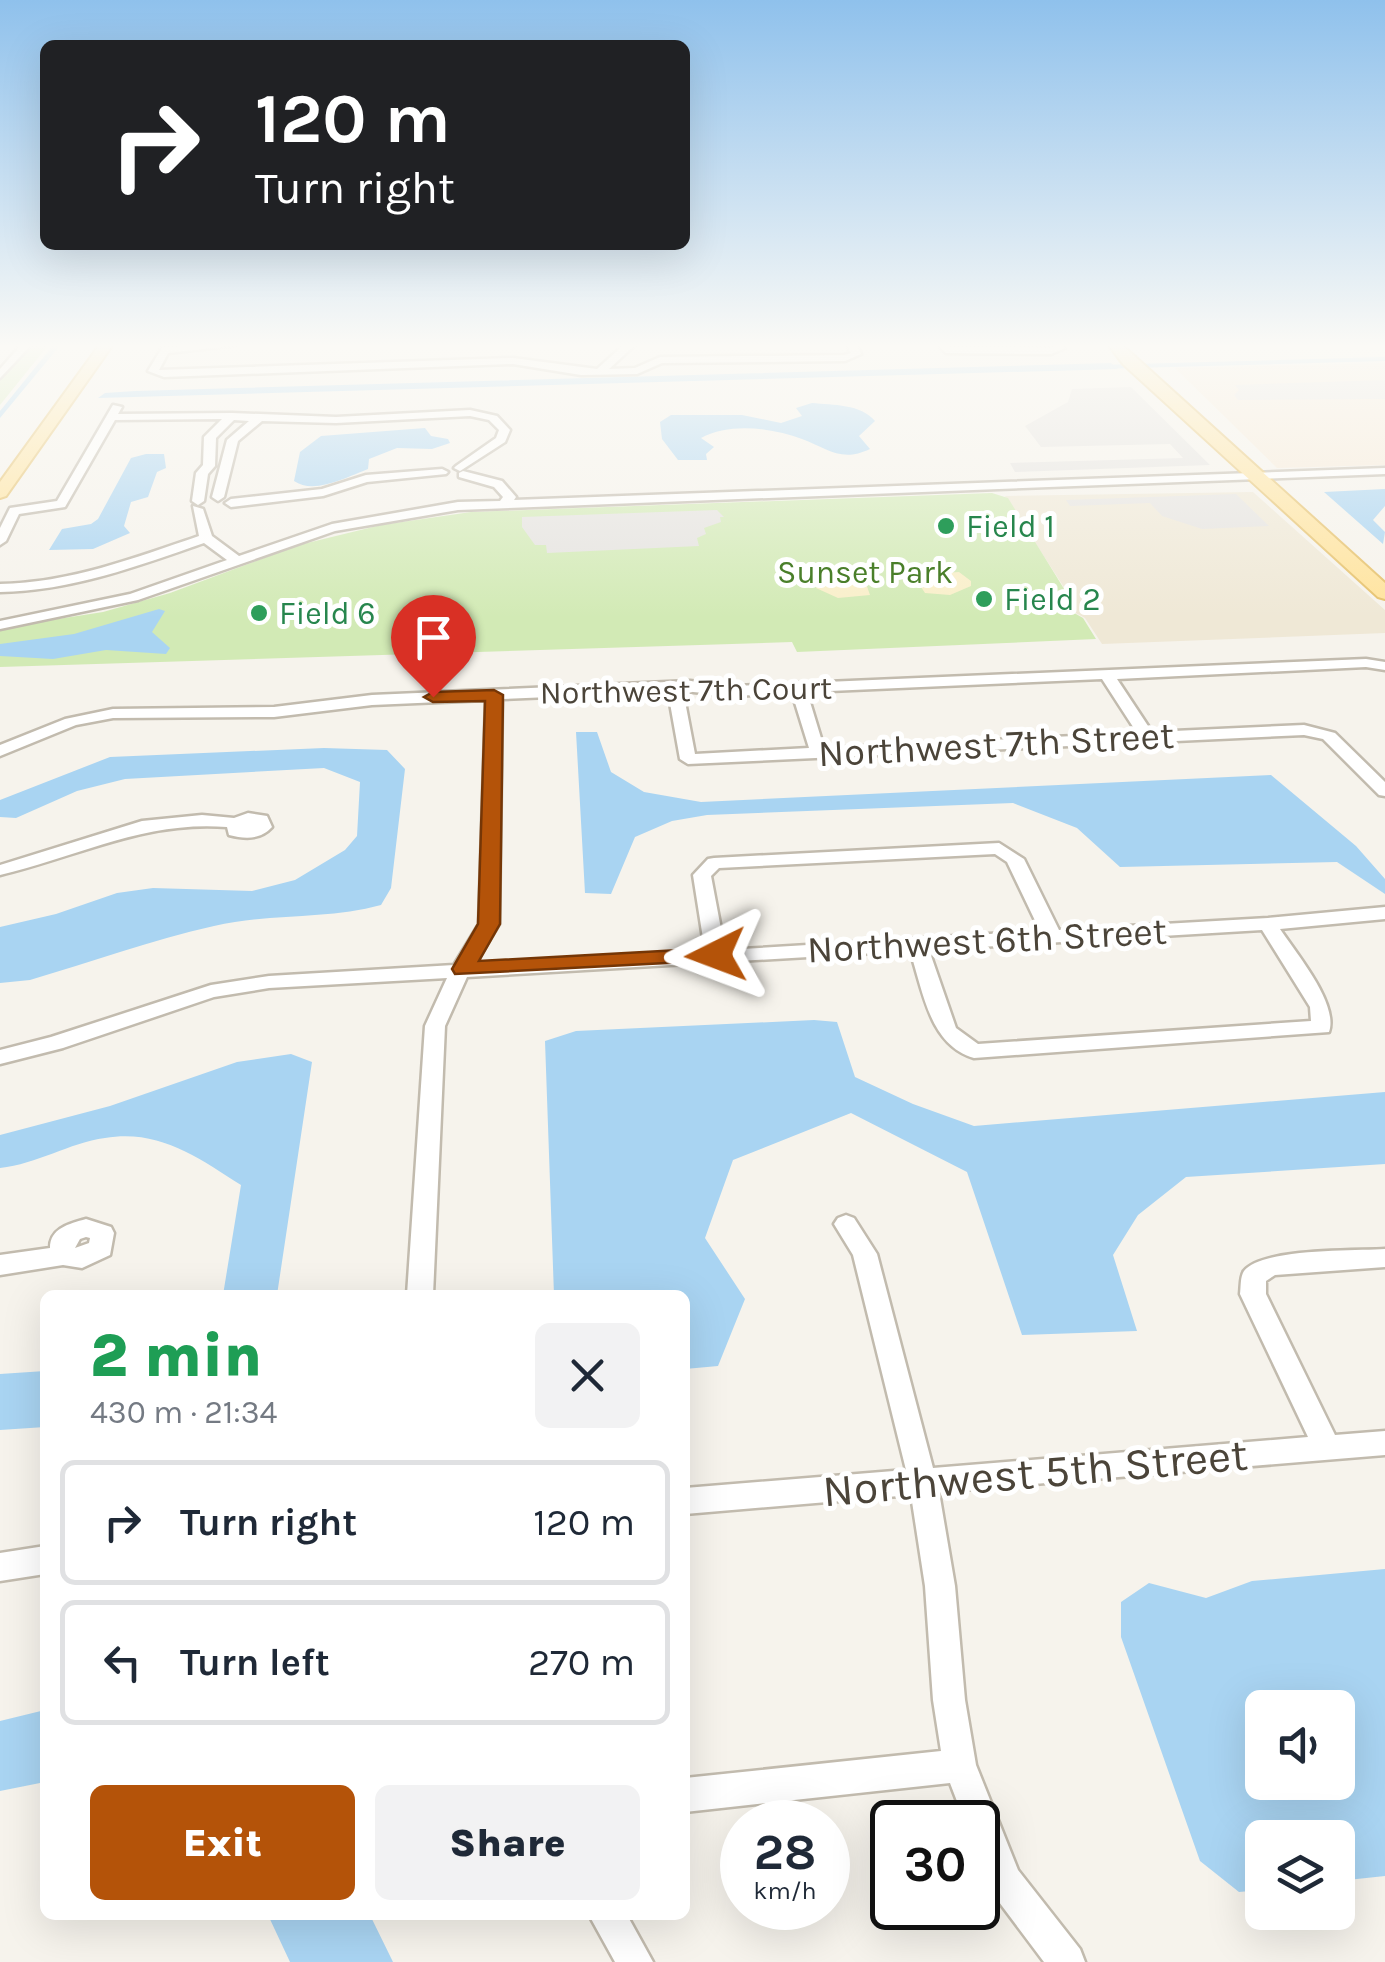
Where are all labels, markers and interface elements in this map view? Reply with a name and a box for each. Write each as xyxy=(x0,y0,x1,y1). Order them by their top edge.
text: 120 m xyxy=(255,78,451,160)
icon: right xyxy=(90,80,220,210)
text: Turn right xyxy=(255,162,455,214)
place label: Field 1 xyxy=(966,508,1055,545)
marker: Field 1 xyxy=(935,515,957,537)
park label: Sunset Park xyxy=(777,554,953,591)
place label: Field 2 xyxy=(1004,581,1101,618)
marker: Field 2 xyxy=(973,588,995,610)
place label: Field 6 xyxy=(279,595,376,632)
pin xyxy=(391,595,476,698)
marker: Field 6 xyxy=(248,602,270,624)
icon: arrive xyxy=(406,610,461,665)
street label: Northwest 7th Court xyxy=(540,669,833,712)
street label: Northwest 7th Street xyxy=(817,713,1175,776)
position arrow xyxy=(664,903,768,1007)
street label: Northwest 6th Street xyxy=(806,909,1168,972)
text: 2 min xyxy=(90,1321,262,1391)
button: close xyxy=(535,1323,640,1428)
text: 430 m · 21:34 xyxy=(90,1394,277,1431)
street label: Northwest 5th Street xyxy=(820,1429,1250,1517)
icon: right xyxy=(95,1495,150,1550)
text: Turn right xyxy=(180,1500,357,1545)
text: 120 m xyxy=(533,1500,635,1545)
icon: left xyxy=(95,1635,150,1690)
text: Turn left xyxy=(180,1640,330,1685)
text: 270 m xyxy=(528,1640,635,1685)
map controls xyxy=(1245,1690,1355,1930)
button: sound xyxy=(1245,1690,1355,1800)
button: Exit xyxy=(90,1785,355,1900)
button: Share xyxy=(375,1785,640,1900)
speed limit sign: 30 xyxy=(870,1800,1000,1930)
button: layers xyxy=(1245,1820,1355,1930)
text: 28 xyxy=(754,1823,816,1882)
text: km/h xyxy=(753,1876,817,1905)

